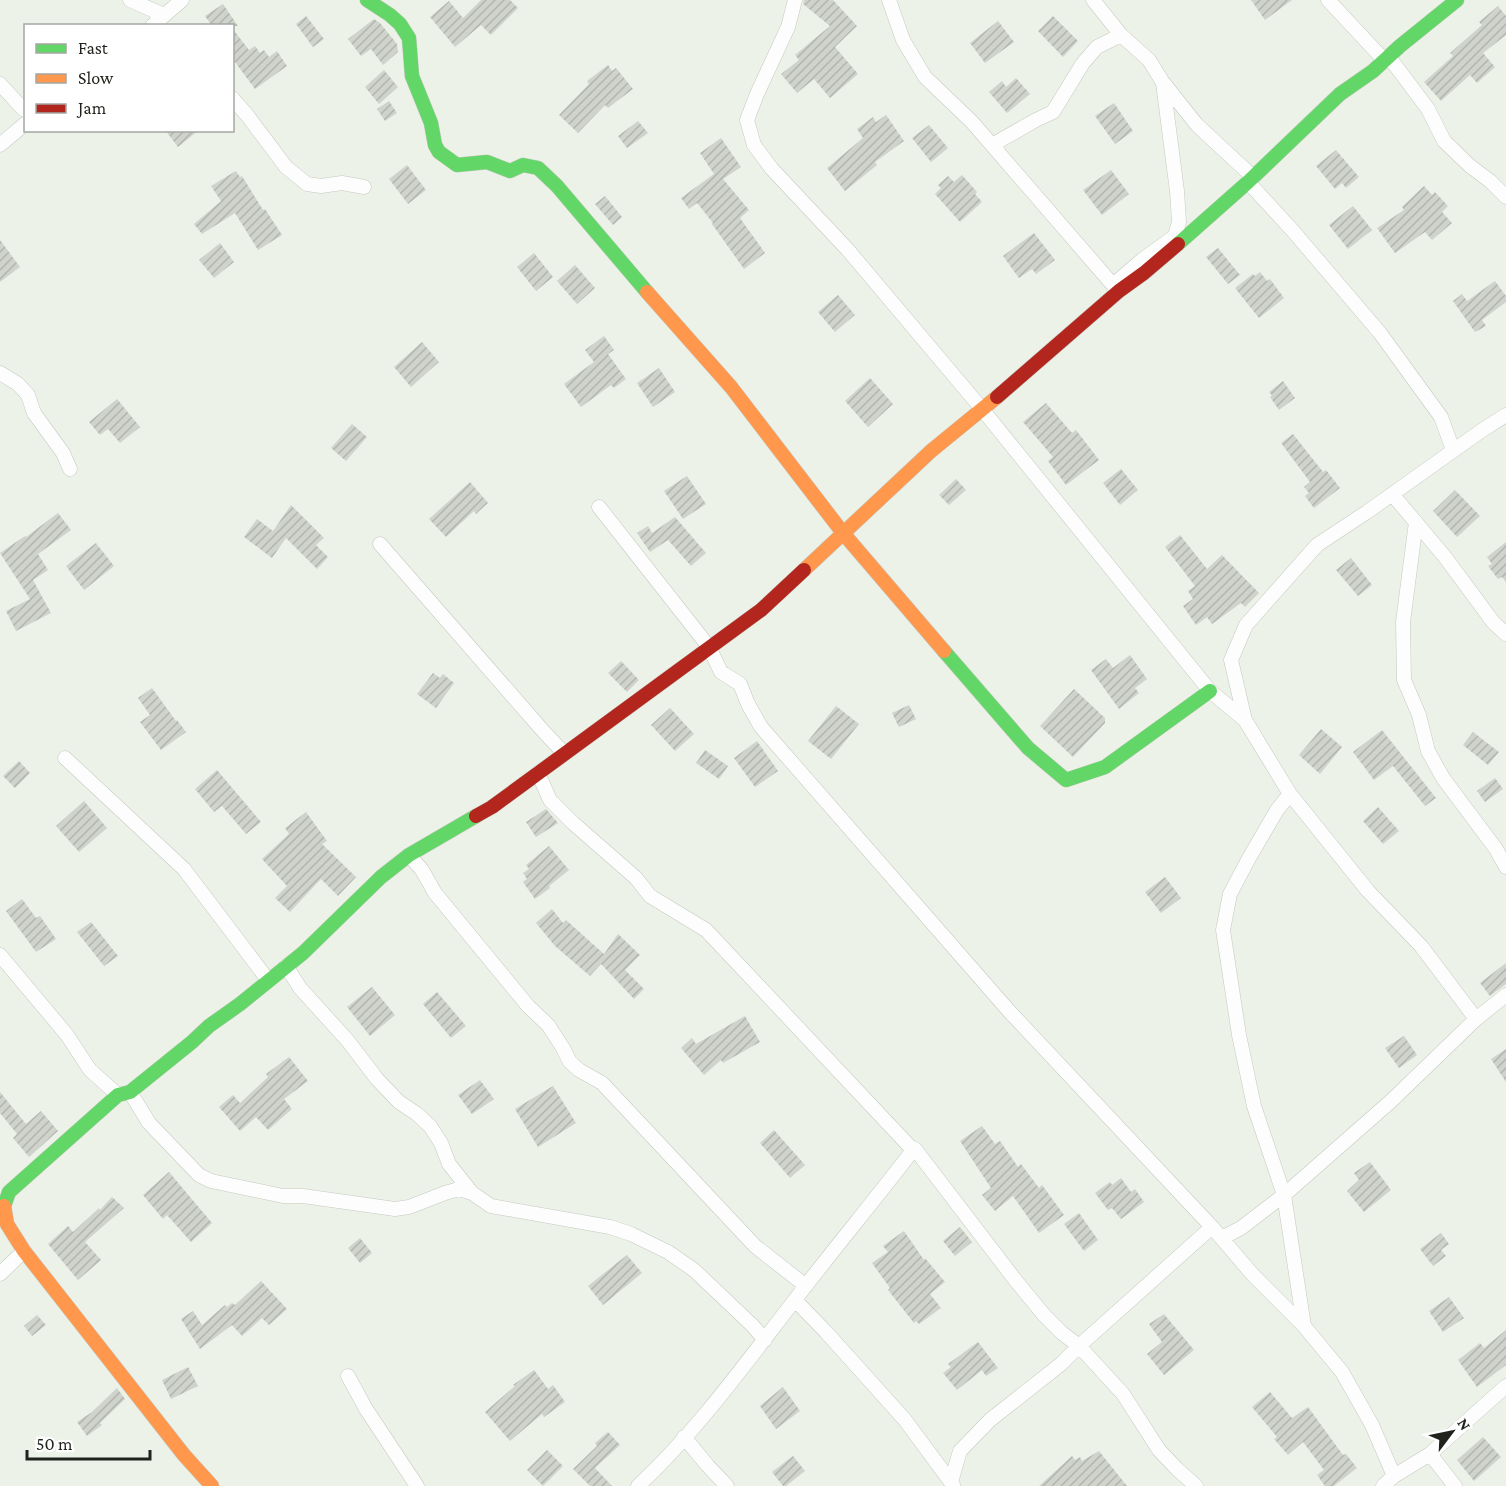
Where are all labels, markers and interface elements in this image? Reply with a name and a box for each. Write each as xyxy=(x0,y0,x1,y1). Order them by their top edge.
legend xyxy=(24,24,234,132)
text: Fast xyxy=(78,38,109,58)
text: Slow xyxy=(78,68,114,88)
text: Jam xyxy=(76,98,107,118)
north arrow xyxy=(1422,1402,1482,1462)
text: N xyxy=(1454,1415,1474,1434)
scale bar xyxy=(27,1423,150,1461)
text: 50 m xyxy=(36,1434,73,1454)

